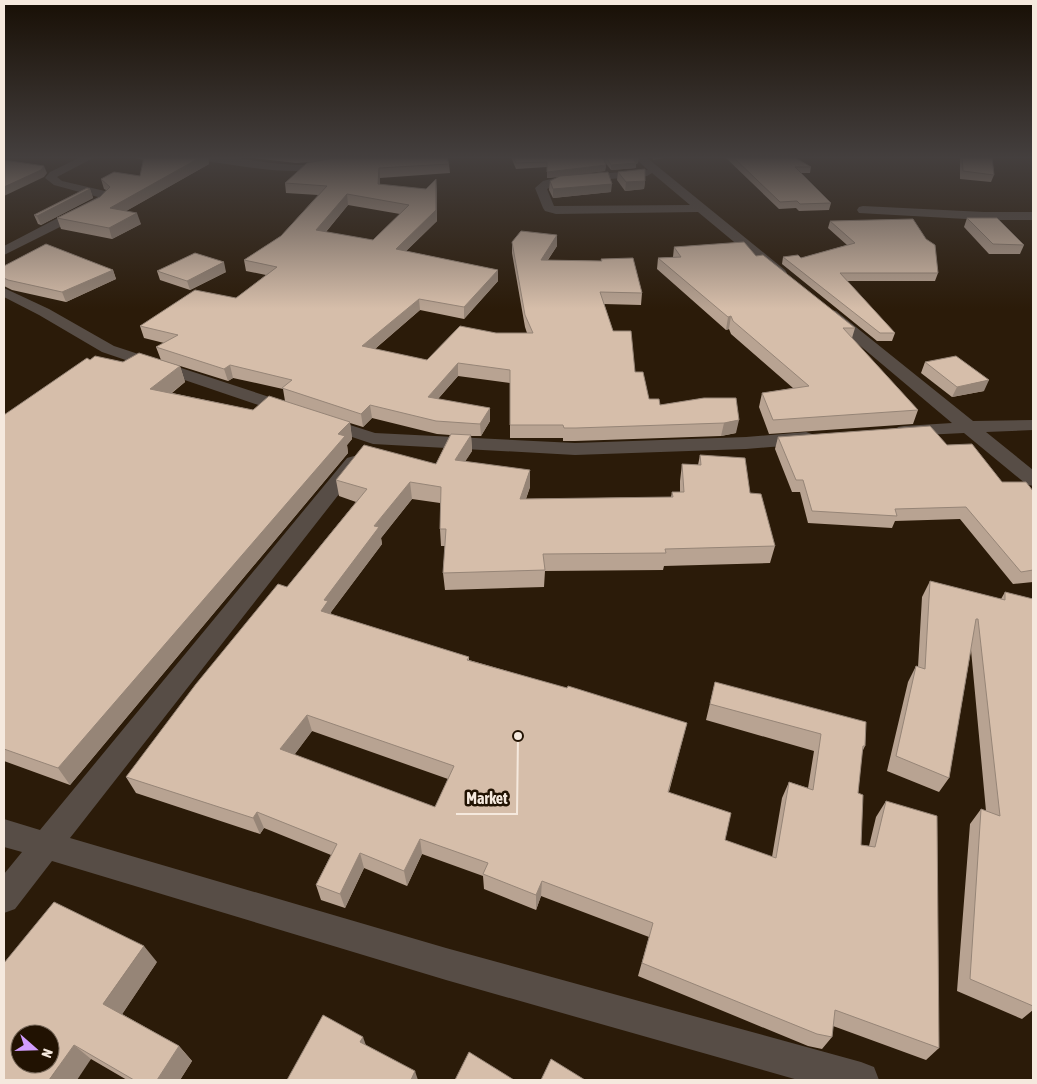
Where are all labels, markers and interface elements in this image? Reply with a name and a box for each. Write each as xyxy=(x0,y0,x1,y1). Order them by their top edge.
callout: Market xyxy=(456,783,517,814)
text: Market xyxy=(466,789,508,807)
north arrow xyxy=(10,1024,60,1074)
text: N xyxy=(38,1047,56,1060)

